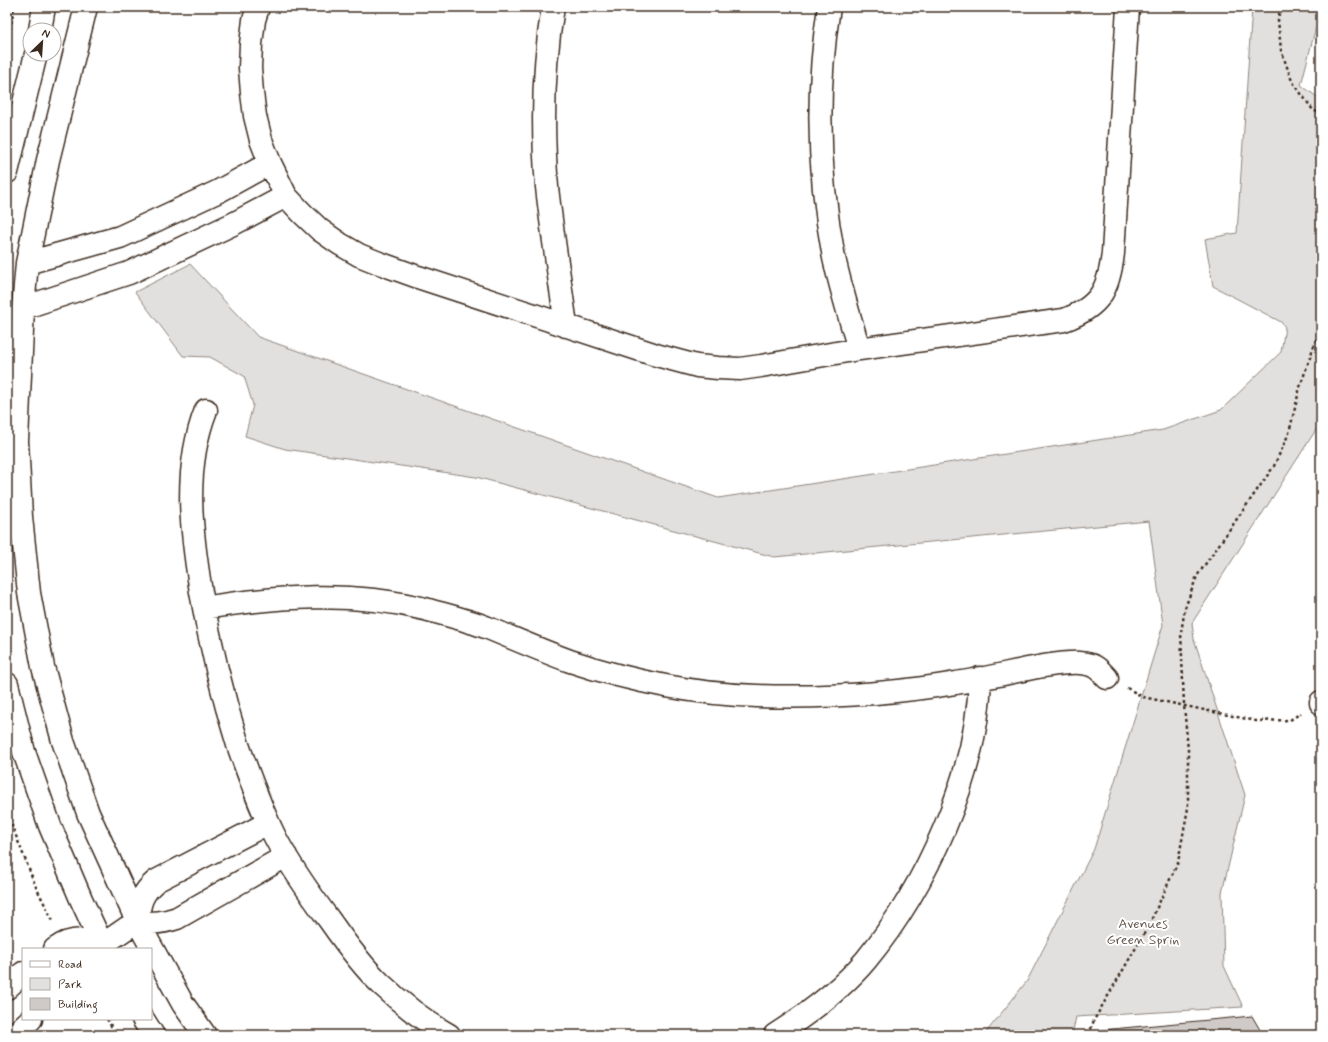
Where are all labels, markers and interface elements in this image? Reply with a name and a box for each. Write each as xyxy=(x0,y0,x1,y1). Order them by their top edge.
north arrow xyxy=(22,22,62,62)
text: N xyxy=(40,26,52,42)
park label: Avenues Green Sprin xyxy=(1107,915,1179,949)
legend xyxy=(22,948,152,1020)
text: Road xyxy=(58,957,82,973)
text: Park xyxy=(58,977,82,993)
text: Building xyxy=(58,997,98,1014)

